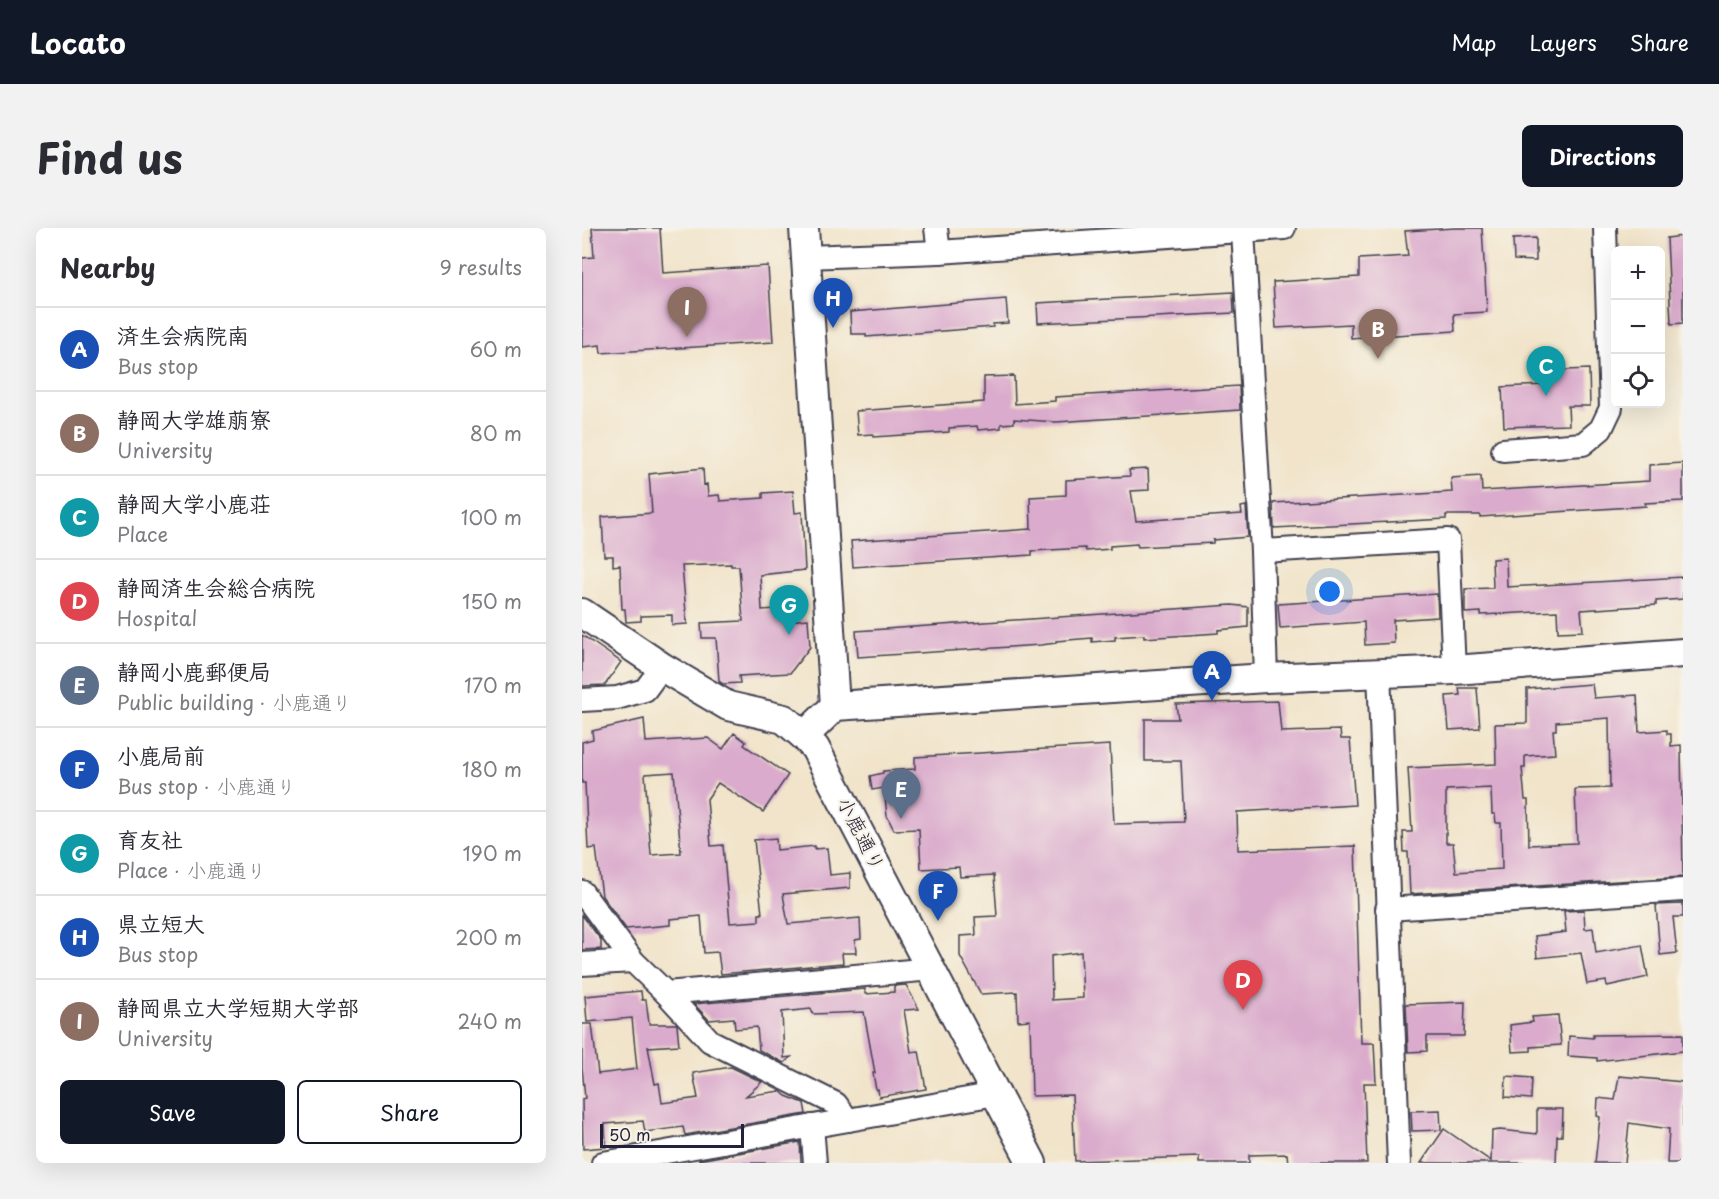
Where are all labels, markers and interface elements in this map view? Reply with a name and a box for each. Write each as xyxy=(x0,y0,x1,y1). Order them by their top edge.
text: Locato xyxy=(30,21,126,64)
text: Map xyxy=(1452,26,1496,58)
text: Layers xyxy=(1529,26,1597,58)
text: Share xyxy=(1630,26,1689,58)
text: Find us xyxy=(36,125,183,188)
button: Directions xyxy=(1522,125,1683,187)
map controls xyxy=(1611,246,1665,408)
button: + xyxy=(1611,246,1665,300)
text: Nearby xyxy=(60,248,155,287)
text: 9 results xyxy=(440,252,522,282)
pin: H xyxy=(814,279,852,328)
pin: I xyxy=(668,288,706,337)
button: − xyxy=(1611,300,1665,354)
pin: B xyxy=(1358,310,1398,359)
text: 済生会病院南 xyxy=(117,318,249,351)
text: A xyxy=(72,334,87,364)
text: 60 m xyxy=(470,334,522,364)
pin: C xyxy=(1526,346,1566,396)
text: Bus stop xyxy=(117,351,198,381)
button: locate xyxy=(1611,354,1665,408)
text: 静岡大学雄萠寮 xyxy=(117,402,271,435)
text: B xyxy=(73,418,86,448)
text: 80 m xyxy=(470,418,522,448)
text: University xyxy=(117,435,213,465)
text: 静岡大学小鹿荘 xyxy=(117,486,271,519)
text: C xyxy=(72,502,87,532)
text: 100 m xyxy=(461,502,522,532)
text: Place xyxy=(117,519,168,549)
text: 静岡済生会総合病院 xyxy=(117,570,315,603)
your location xyxy=(1315,577,1344,606)
text: D xyxy=(72,586,87,616)
text: 150 m xyxy=(462,586,522,616)
pin: G xyxy=(770,586,808,635)
text: Hospital xyxy=(117,603,197,633)
pin: A xyxy=(1192,652,1232,701)
text: 静岡小鹿郵便局 xyxy=(117,654,271,687)
text: E xyxy=(73,670,86,700)
text: 170 m xyxy=(464,670,522,700)
text: Public building · 小鹿通り xyxy=(117,687,352,717)
text: 小鹿局前 xyxy=(117,738,205,771)
text: F xyxy=(74,754,85,784)
text: 180 m xyxy=(462,754,522,784)
pin: E xyxy=(882,770,920,819)
text: Bus stop · 小鹿通り xyxy=(117,771,296,801)
street label: 小鹿通り xyxy=(830,791,893,876)
text: 育友社 xyxy=(117,822,183,855)
text: G xyxy=(71,838,88,868)
text: 190 m xyxy=(463,838,522,868)
text: Place · 小鹿通り xyxy=(117,855,267,885)
pin: F xyxy=(918,872,958,921)
text: 県立短大 xyxy=(117,906,205,939)
text: H xyxy=(72,922,87,952)
text: 200 m xyxy=(455,922,522,952)
text: Bus stop xyxy=(117,939,198,969)
pin: D xyxy=(1224,960,1262,1010)
text: 静岡県立大学短期大学部 xyxy=(117,990,359,1023)
text: I xyxy=(76,1006,83,1036)
text: 240 m xyxy=(457,1006,522,1036)
text: University xyxy=(117,1023,213,1053)
button: Save xyxy=(60,1080,285,1144)
button: Share xyxy=(297,1080,522,1144)
scale bar xyxy=(600,1121,744,1148)
text: 50 m xyxy=(609,1122,650,1146)

